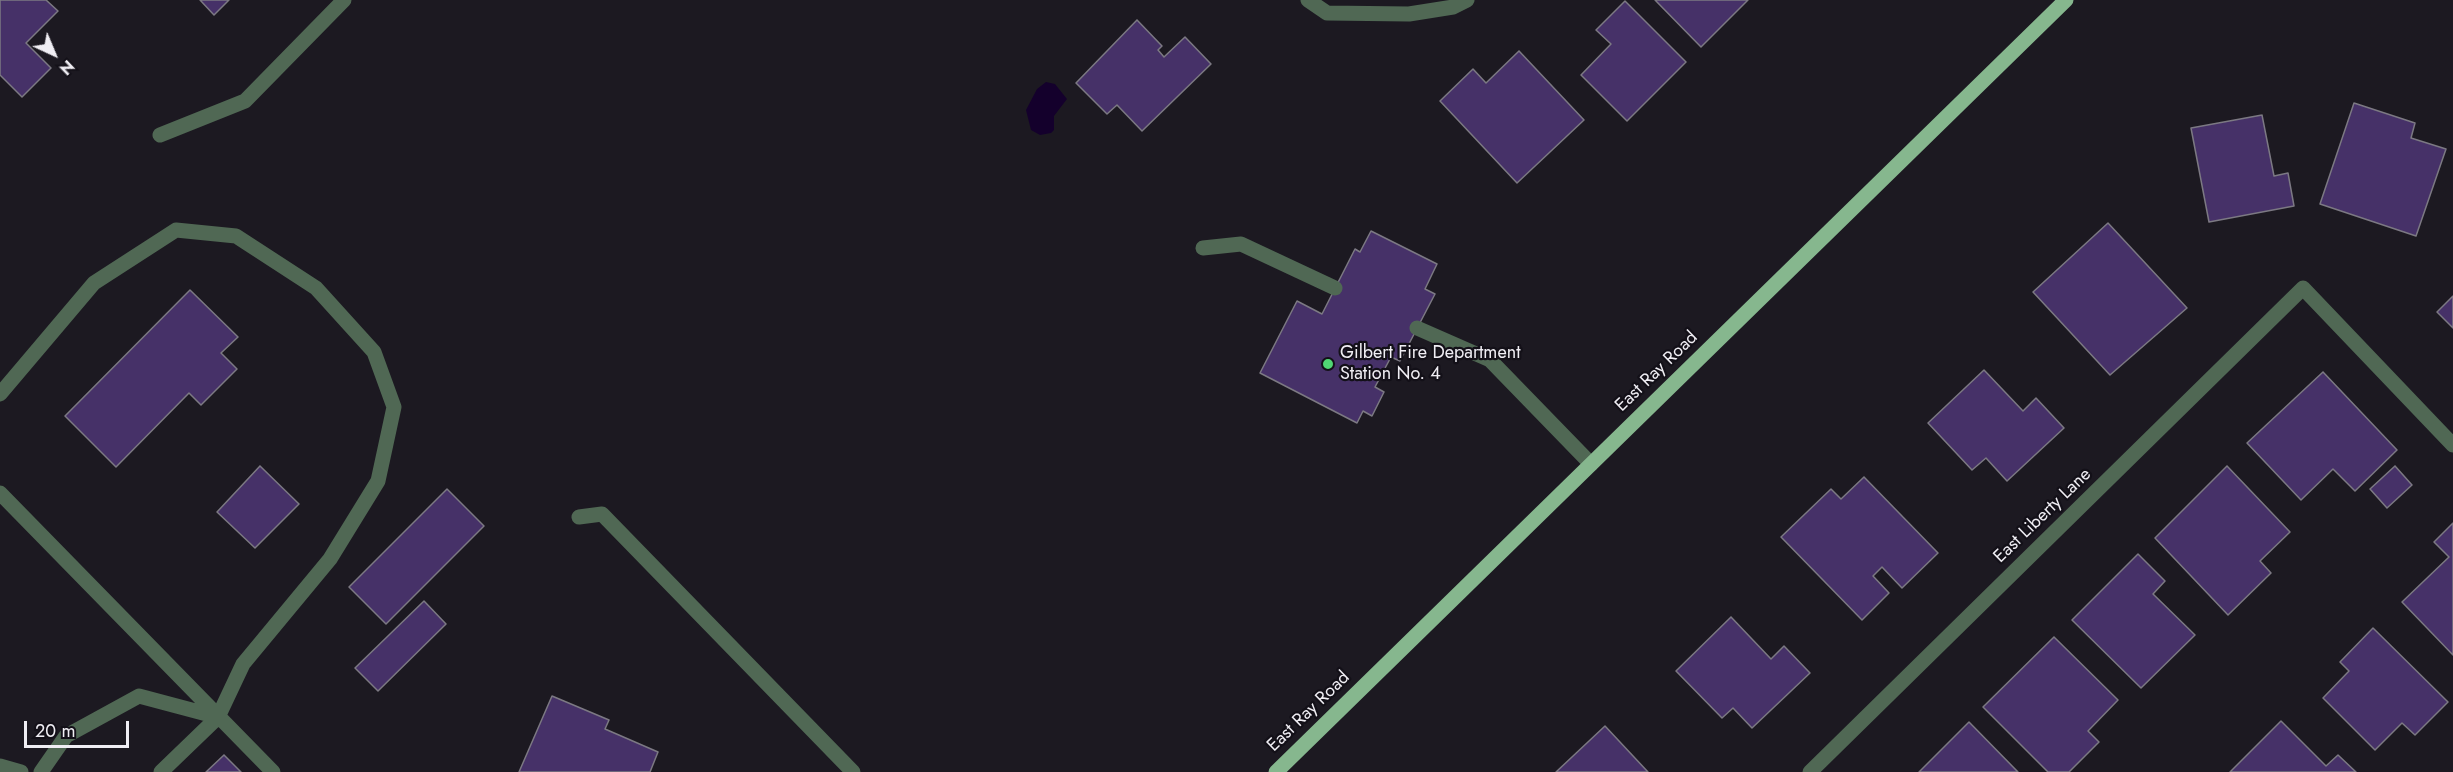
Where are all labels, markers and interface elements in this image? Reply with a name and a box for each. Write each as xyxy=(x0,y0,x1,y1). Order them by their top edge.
north arrow xyxy=(24,24,84,84)
text: N xyxy=(54,55,79,80)
street label: East Ray Road xyxy=(1611,327,1703,417)
place label: Gilbert Fire Department Station No. 4 xyxy=(1340,343,1520,386)
marker: Gilbert Fire Department Station No. 4 xyxy=(1321,357,1335,371)
street label: East Liberty Lane xyxy=(1990,464,2096,568)
street label: East Ray Road xyxy=(1263,667,1355,757)
scale bar xyxy=(27,709,132,747)
text: 20 m xyxy=(35,718,75,744)

